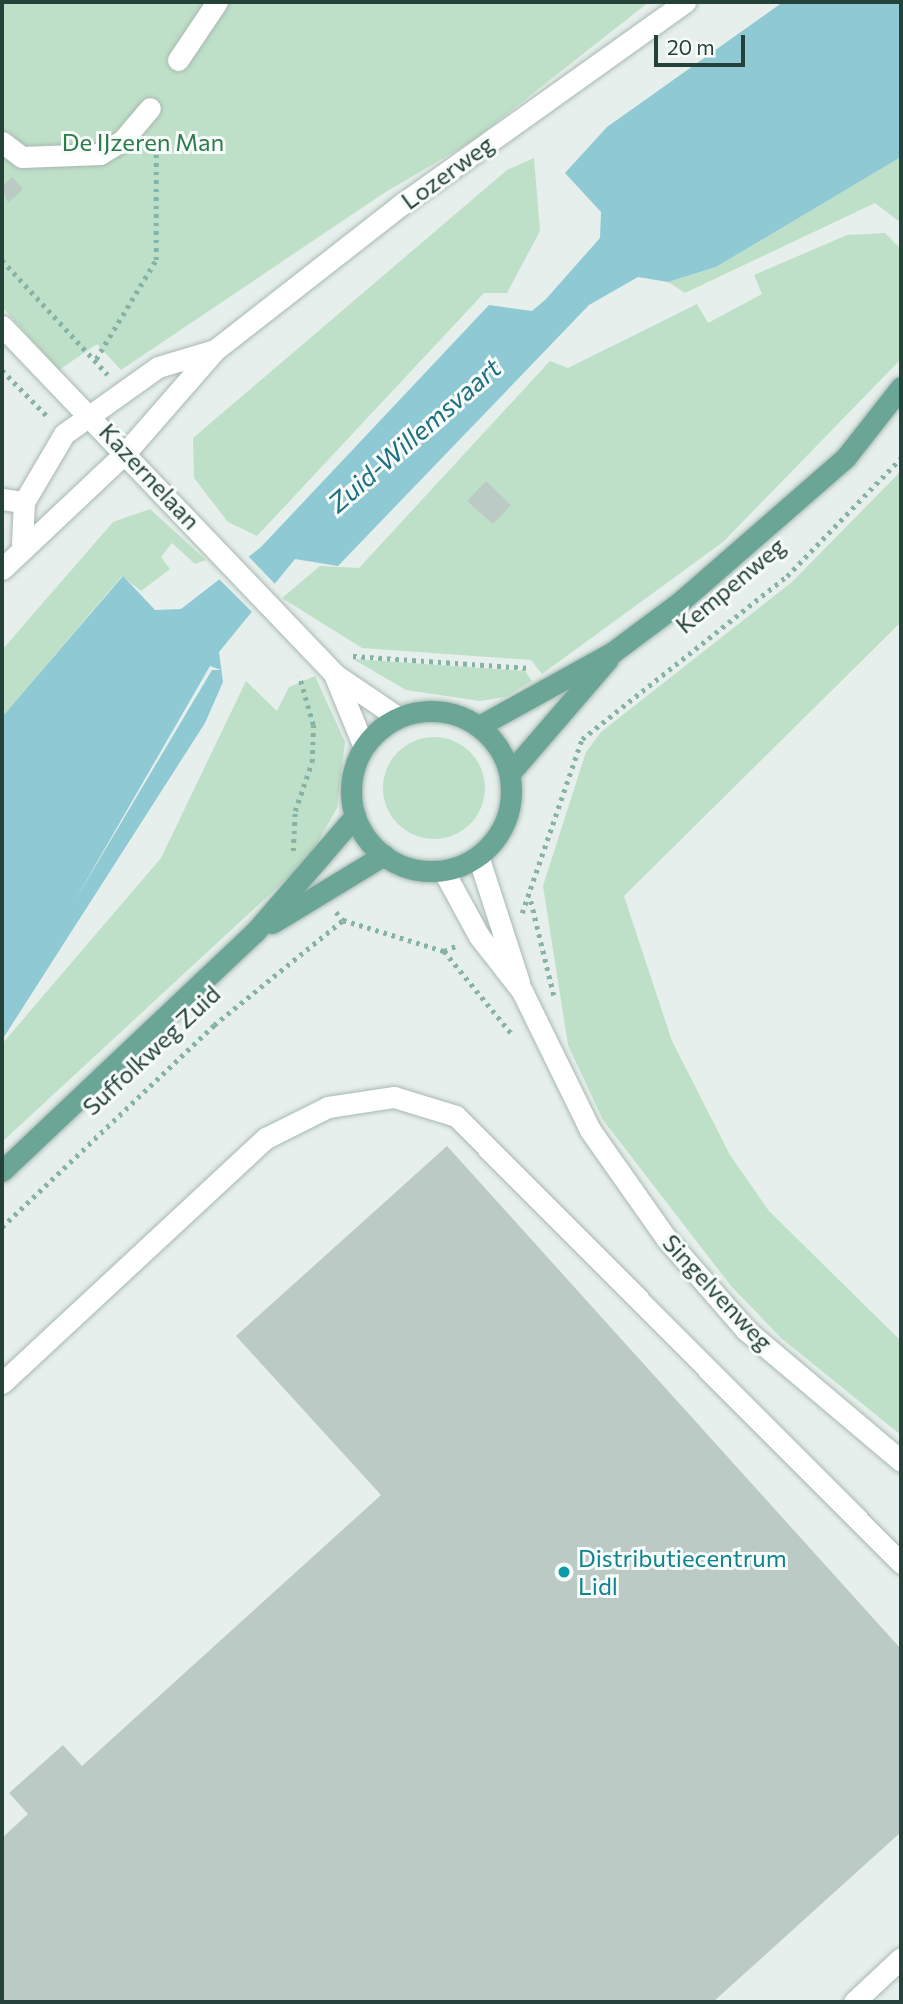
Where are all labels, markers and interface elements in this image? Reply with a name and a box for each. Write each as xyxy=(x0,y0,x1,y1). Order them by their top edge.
scale bar xyxy=(658,21,749,65)
text: 20 m xyxy=(667,34,715,59)
park label: De IJzeren Man xyxy=(62,128,224,156)
street label: Lozerweg xyxy=(395,129,499,215)
water label: Zuid-Willemsvaart xyxy=(321,352,507,518)
street label: Kazernelaan xyxy=(94,417,206,535)
street label: Kempenweg xyxy=(670,531,790,639)
street label: Suffolkweg Zuid xyxy=(76,979,226,1121)
street label: Singelvenweg xyxy=(657,1228,779,1356)
place label: Distributiecentrum Lidl xyxy=(578,1544,787,1600)
marker: Distributiecentrum Lidl xyxy=(556,1564,572,1580)

